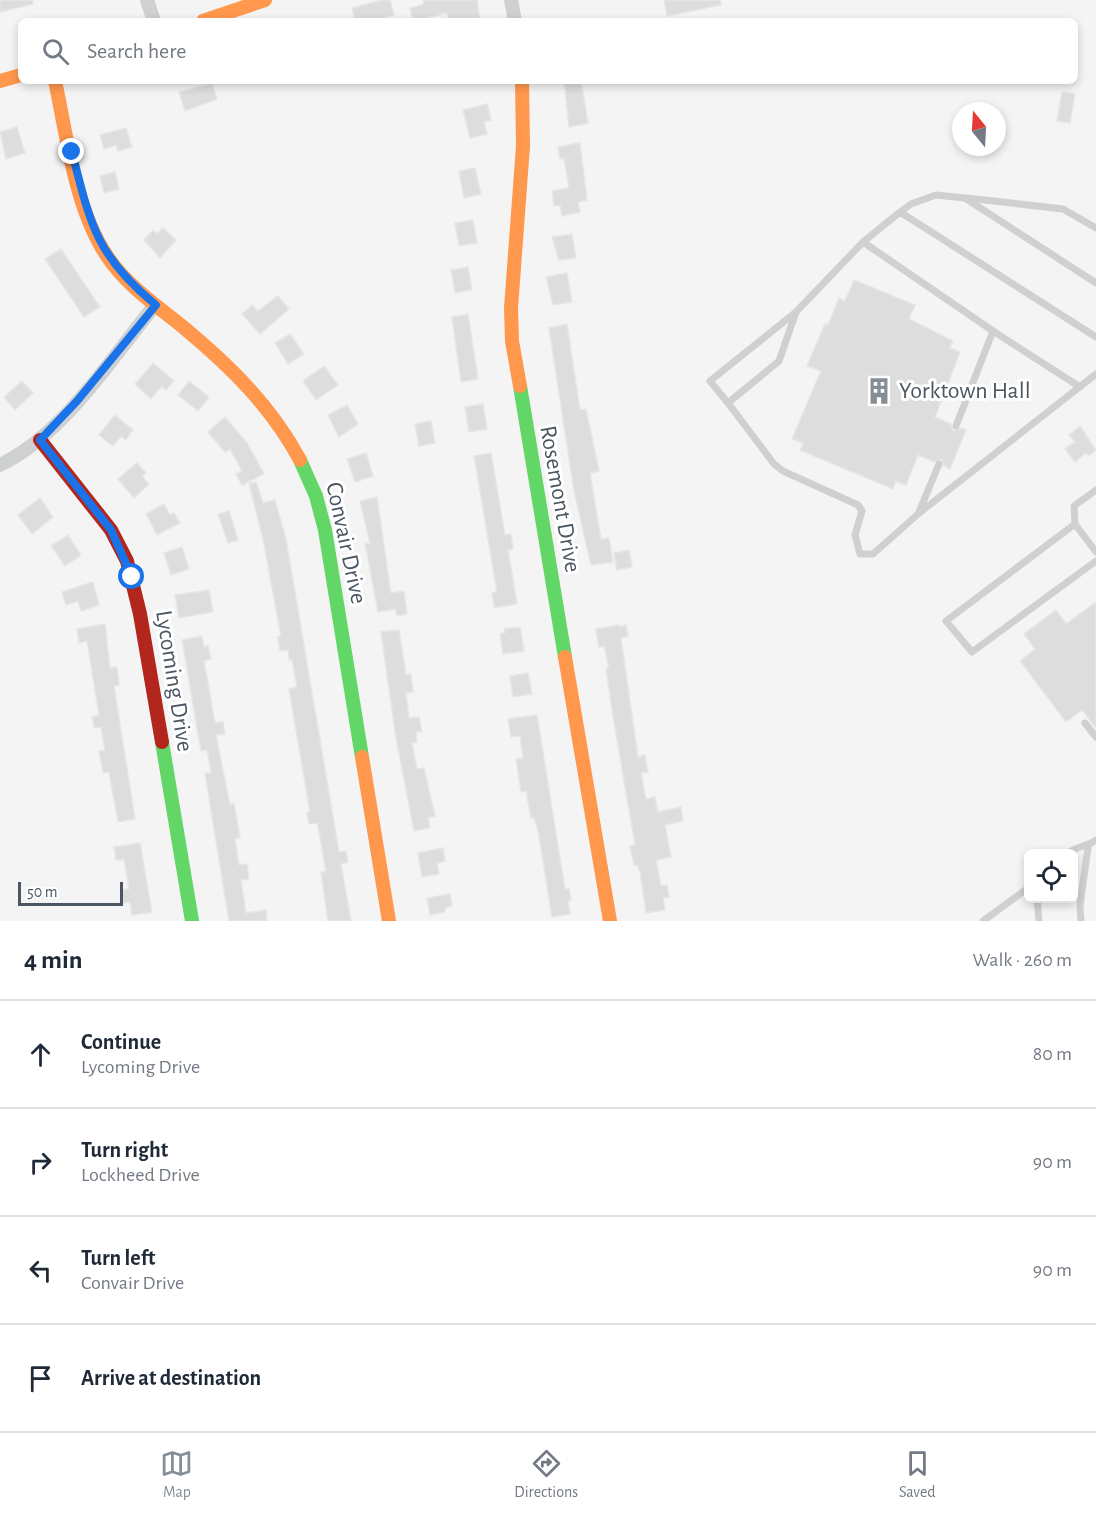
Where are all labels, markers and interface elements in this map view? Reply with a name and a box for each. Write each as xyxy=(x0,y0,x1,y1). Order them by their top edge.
search box xyxy=(18,18,1078,84)
icon: search xyxy=(39,35,72,68)
text: Search here xyxy=(87,40,186,62)
north arrow xyxy=(952,102,1006,156)
route end xyxy=(58,138,84,164)
building icon: Yorktown Hall xyxy=(864,376,894,406)
place label: Yorktown Hall xyxy=(899,379,1031,403)
street label: Rosemont Drive xyxy=(535,424,585,574)
street label: Convair Drive xyxy=(321,480,371,606)
route start xyxy=(118,563,144,589)
street label: Lycoming Drive xyxy=(151,608,197,754)
map controls xyxy=(1024,849,1078,903)
button: locate xyxy=(1024,849,1078,903)
scale bar xyxy=(18,879,123,906)
text: 50 m xyxy=(27,884,58,900)
text: 4 min xyxy=(24,947,83,973)
text: Walk · 260 m xyxy=(972,950,1072,970)
text: Continue xyxy=(81,1031,161,1053)
icon: ahead xyxy=(24,1038,57,1071)
text: 80 m xyxy=(1033,1044,1072,1064)
text: Lycoming Drive xyxy=(81,1057,200,1077)
text: Turn right xyxy=(81,1139,168,1161)
icon: right xyxy=(24,1146,57,1179)
text: 90 m xyxy=(1033,1152,1072,1172)
text: Lockheed Drive xyxy=(81,1165,200,1185)
text: Turn left xyxy=(81,1247,155,1269)
icon: left xyxy=(24,1254,57,1287)
text: 90 m xyxy=(1033,1260,1072,1280)
text: Convair Drive xyxy=(81,1273,184,1293)
icon: arrive xyxy=(24,1362,57,1395)
text: Arrive at destination xyxy=(81,1367,261,1389)
tab: Map xyxy=(160,1447,193,1502)
tab: Directions xyxy=(514,1447,578,1502)
tab: Saved xyxy=(899,1447,936,1502)

